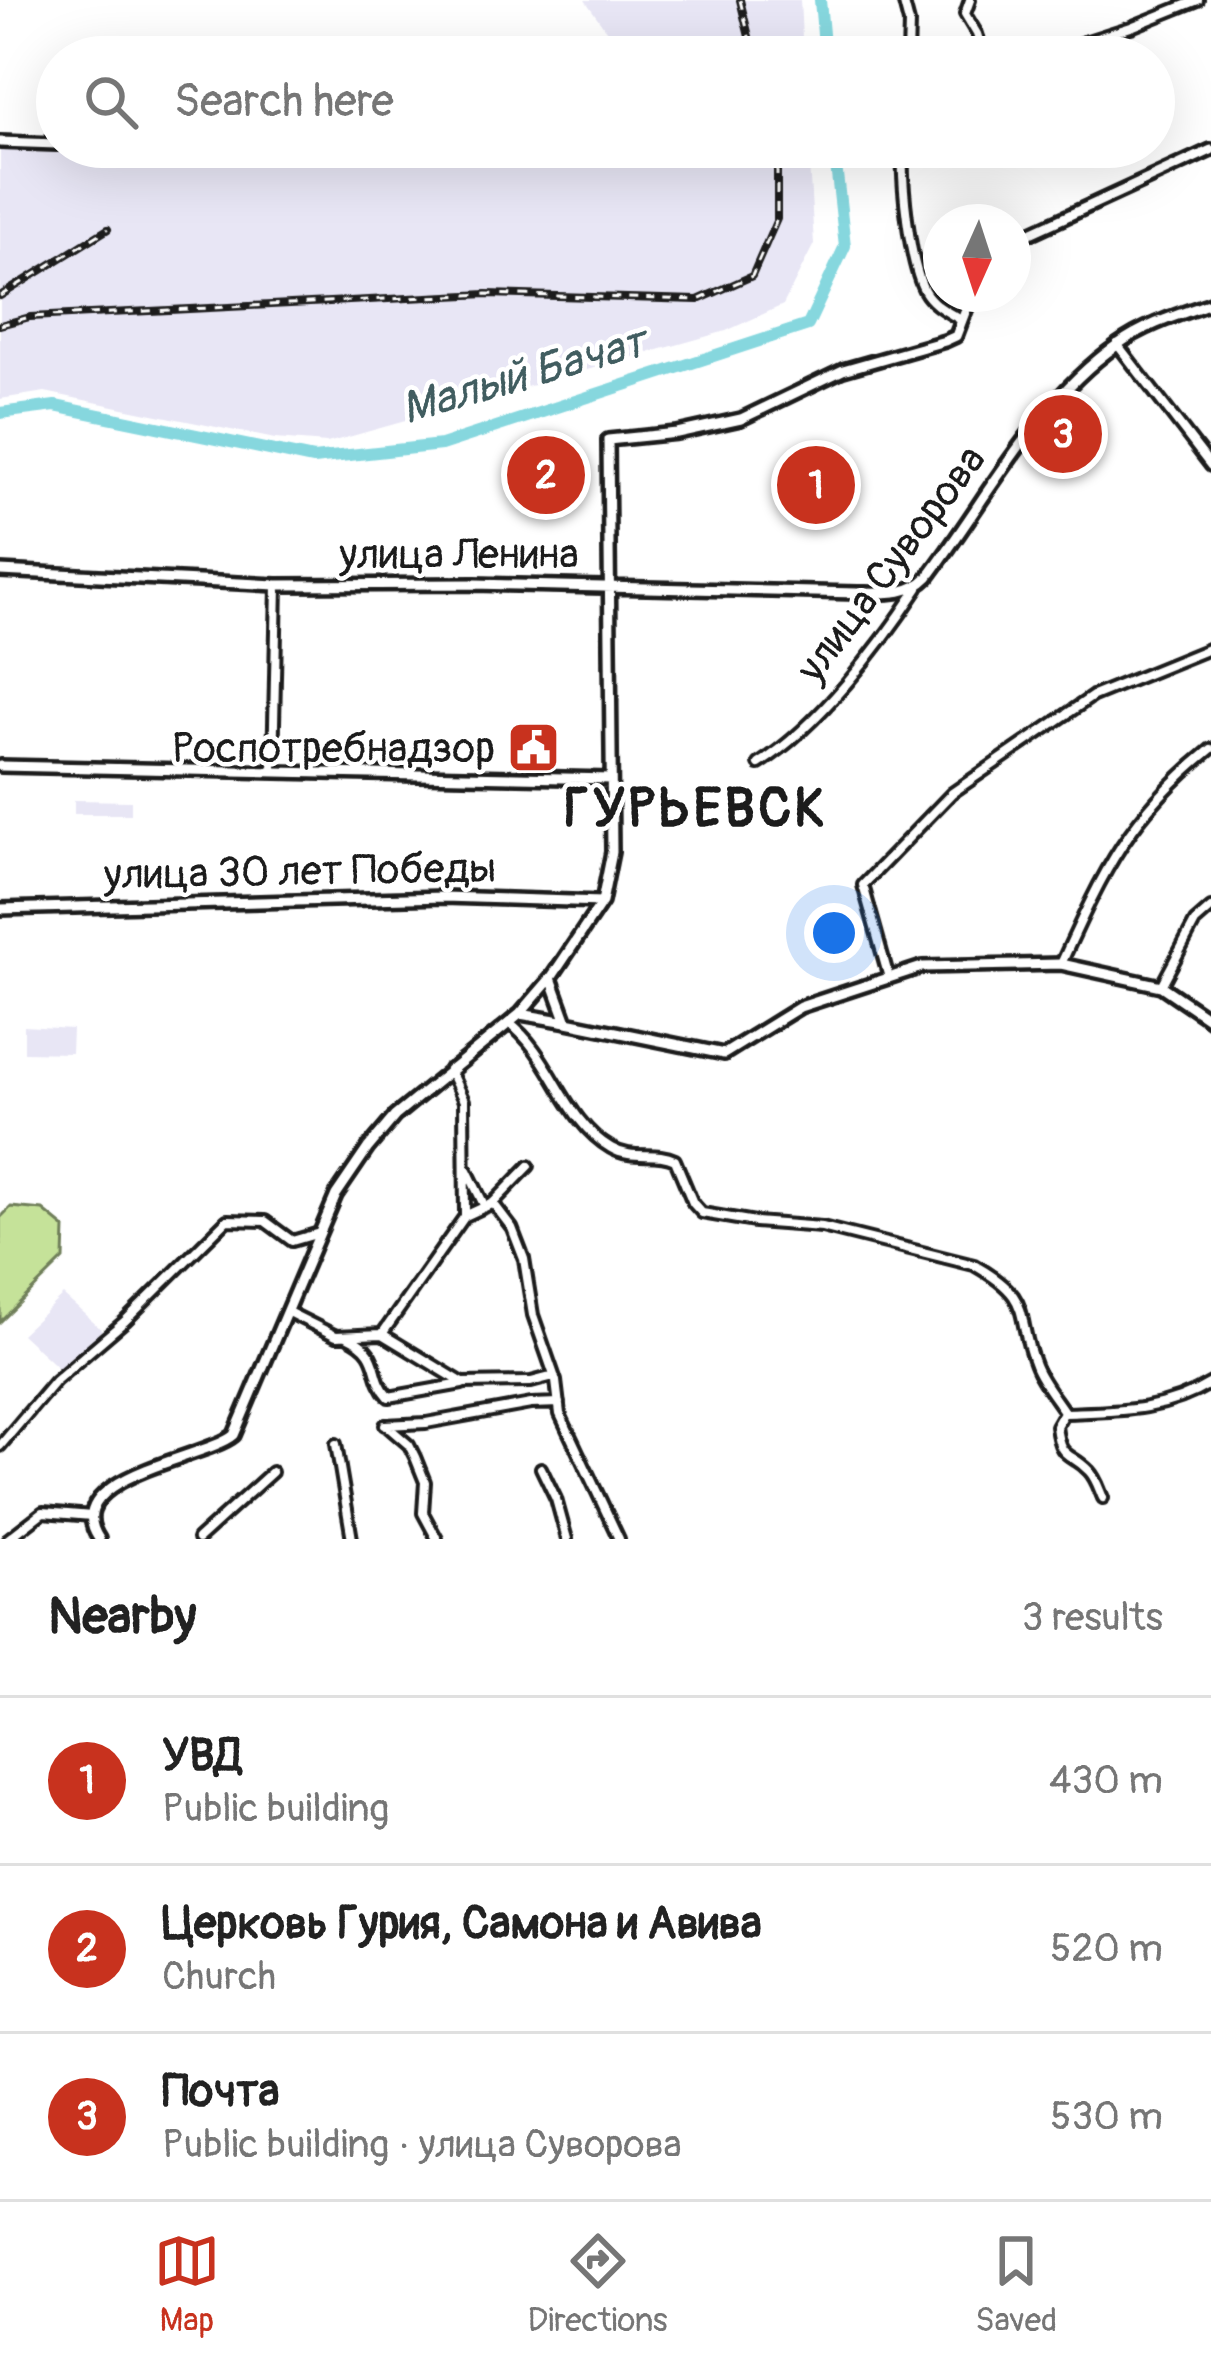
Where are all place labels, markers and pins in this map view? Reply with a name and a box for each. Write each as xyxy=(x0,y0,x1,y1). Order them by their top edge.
pin: 3 xyxy=(1024,389,1102,479)
pin: 2 xyxy=(507,430,585,520)
pin: 1 xyxy=(777,440,855,530)
public building icon: Роспотребнадзор xyxy=(506,719,562,775)
place label: Роспотребнадзор xyxy=(172,723,495,775)

